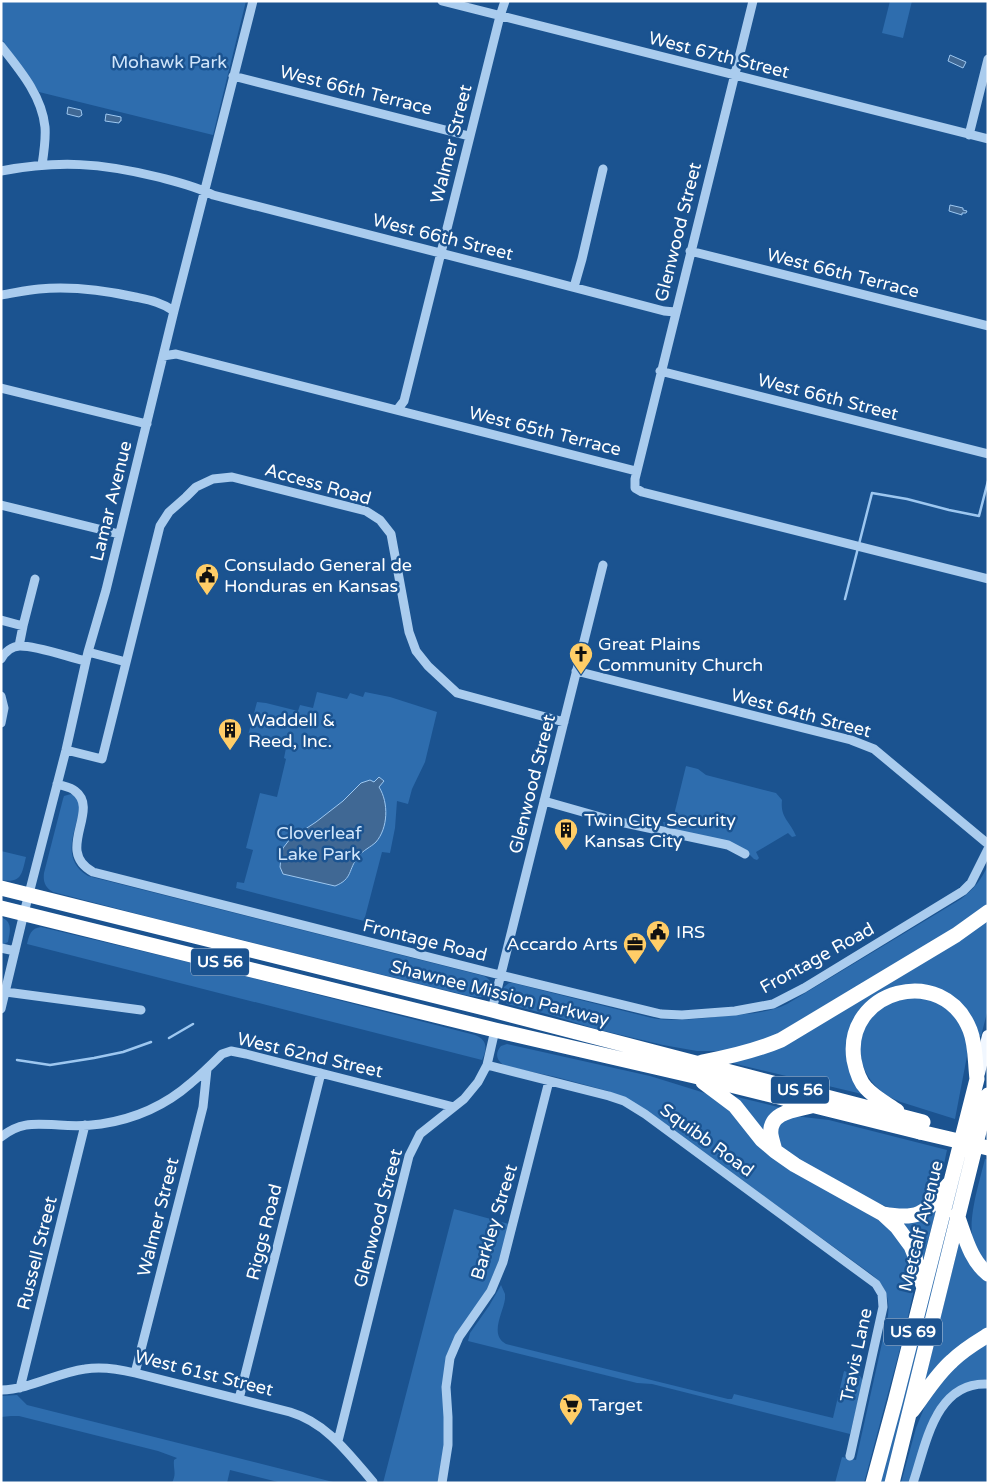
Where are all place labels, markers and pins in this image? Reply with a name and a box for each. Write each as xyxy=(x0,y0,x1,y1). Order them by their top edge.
place label: Consulado General de Honduras en Kansas xyxy=(224,554,412,597)
public building icon: Consulado General de Honduras en Kansas xyxy=(194,562,220,596)
place label: Great Plains Community Church xyxy=(598,633,763,676)
church icon: Great Plains Community Church xyxy=(568,641,594,675)
place label: Waddell & Reed, Inc. xyxy=(248,709,335,752)
building icon: Waddell & Reed, Inc. xyxy=(217,717,243,751)
place label: Twin City Security Kansas City xyxy=(584,809,736,852)
building icon: Twin City Security Kansas City xyxy=(553,817,579,851)
public building icon: IRS xyxy=(645,919,671,953)
place label: IRS xyxy=(676,921,705,943)
office icon: Accardo Arts xyxy=(622,931,648,965)
place label: Accardo Arts xyxy=(506,933,618,955)
supermarket icon: Target xyxy=(558,1392,584,1426)
place label: Target xyxy=(588,1394,643,1416)

